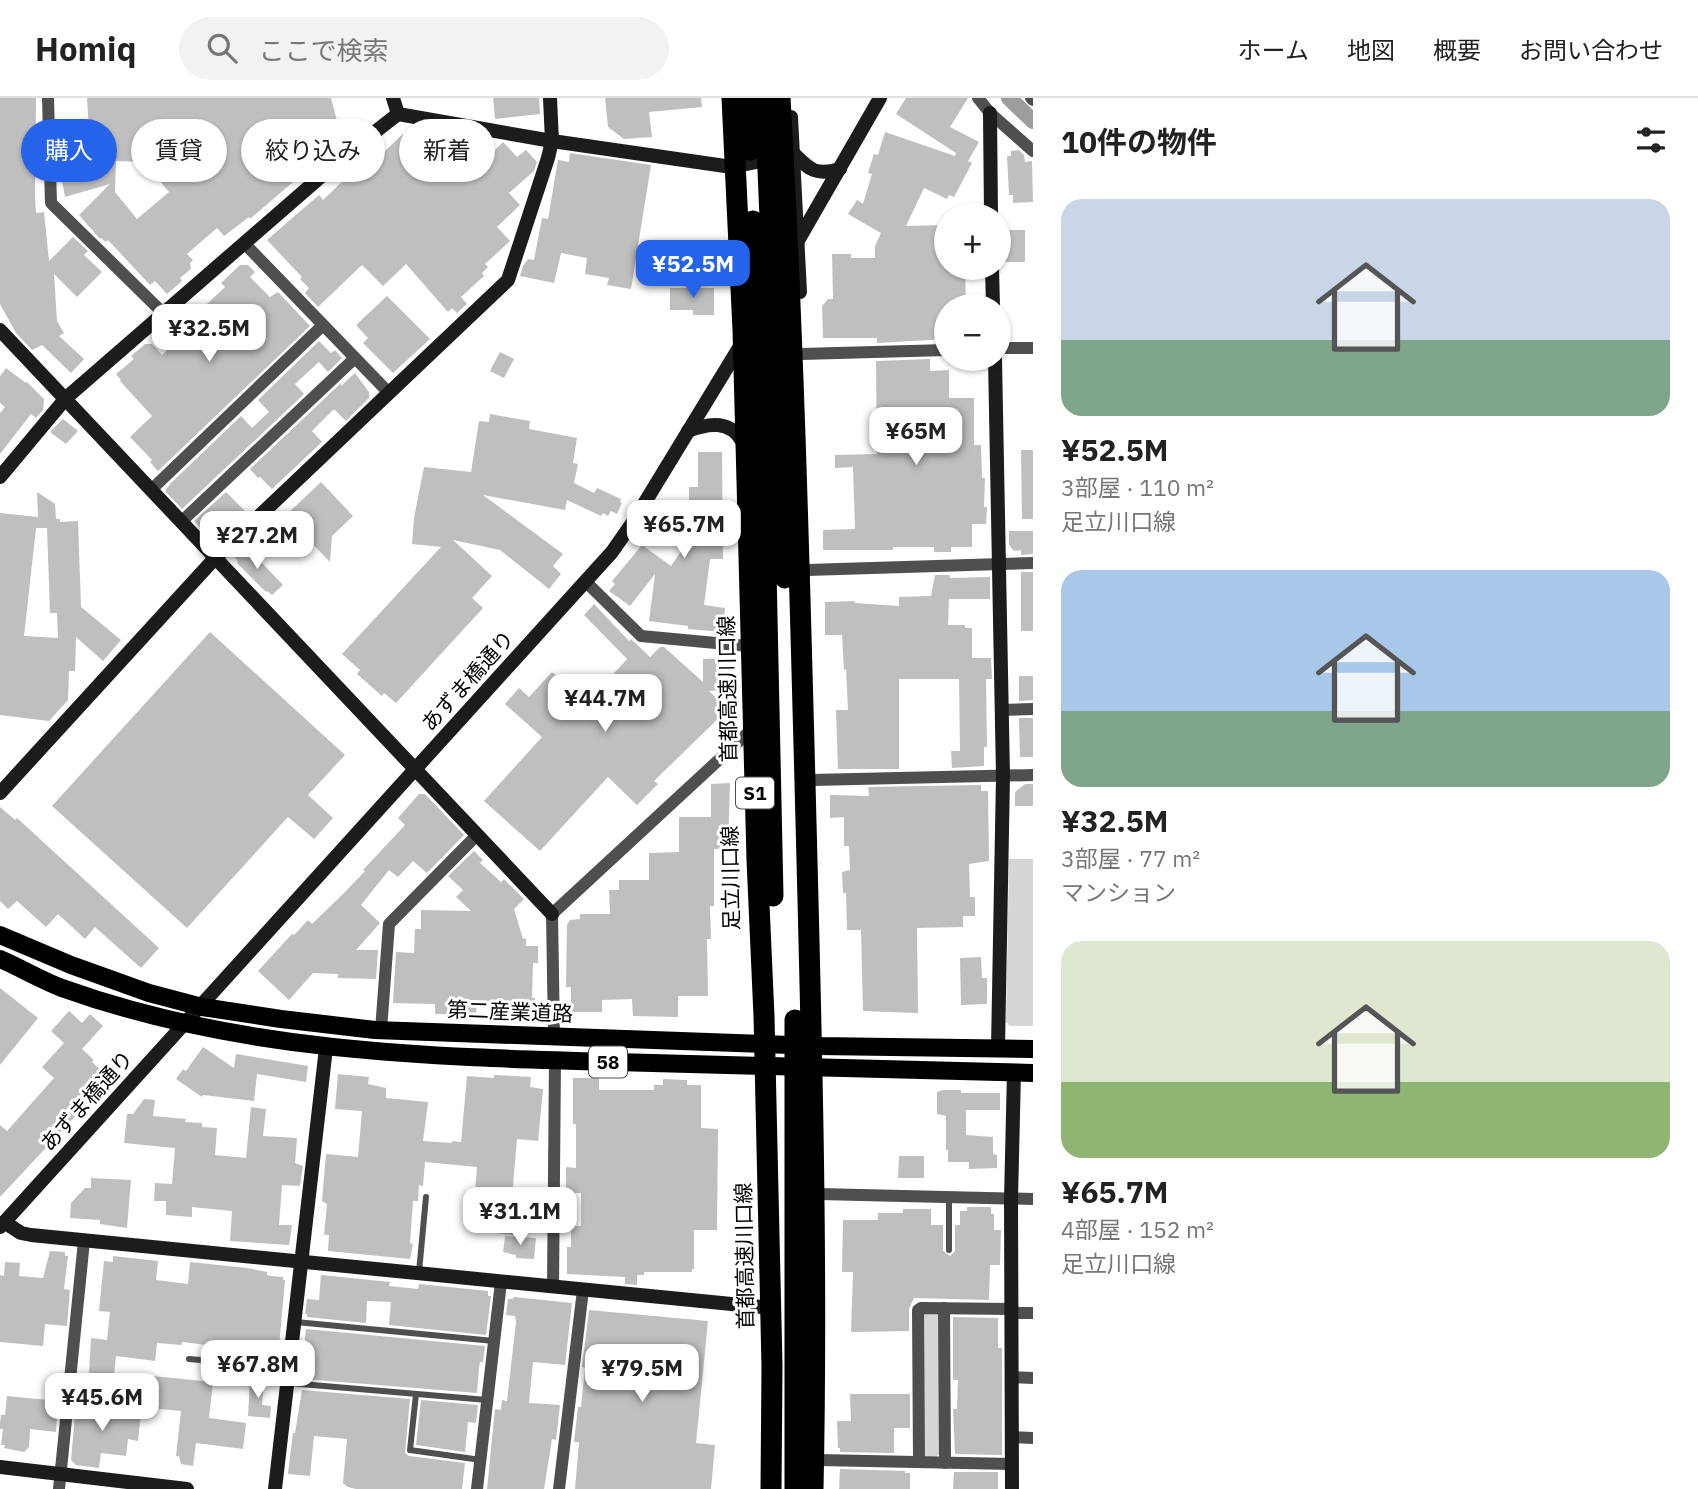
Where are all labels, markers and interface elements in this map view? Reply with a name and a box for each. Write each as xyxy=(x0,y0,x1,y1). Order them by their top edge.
search box xyxy=(179,17,669,80)
text: Homiq xyxy=(35,27,137,70)
icon: search xyxy=(203,29,241,67)
text: ここで検索 xyxy=(259,33,389,67)
text: ホーム xyxy=(1238,34,1309,66)
text: 地図 xyxy=(1347,34,1395,66)
text: 概要 xyxy=(1433,34,1481,66)
text: お問い合わせ xyxy=(1519,34,1663,66)
chip: 購入 xyxy=(21,119,117,182)
chip: 賃貸 xyxy=(131,119,227,182)
chip: 絞り込み xyxy=(241,119,385,182)
chip: 新着 xyxy=(399,119,495,182)
icon: filters xyxy=(1632,121,1670,159)
text: 10件の物件 xyxy=(1061,122,1217,161)
map controls xyxy=(934,203,1011,371)
button: + xyxy=(934,203,1011,280)
pin: ¥52.5M xyxy=(636,240,750,300)
icon: home xyxy=(1303,244,1429,370)
text: ¥52.5M xyxy=(652,248,734,278)
button: − xyxy=(934,294,1011,371)
pin: ¥32.5M xyxy=(152,304,266,364)
text: ¥32.5M xyxy=(168,312,250,342)
pin: ¥65M xyxy=(875,408,957,467)
text: ¥65M xyxy=(885,415,947,445)
text: ¥52.5M xyxy=(1061,430,1168,469)
text: 3部屋 · 110 m² xyxy=(1061,472,1214,502)
pin: ¥65.7M xyxy=(627,500,741,560)
text: 足立川口線 xyxy=(1061,506,1176,536)
text: ¥65.7M xyxy=(643,508,725,538)
pin: ¥27.2M xyxy=(200,512,314,571)
text: ¥27.2M xyxy=(216,519,298,549)
street label: 首都高速川口線 xyxy=(712,615,742,763)
icon: home xyxy=(1303,615,1429,741)
street label: あずま橋通り xyxy=(415,624,520,737)
pin: ¥44.7M xyxy=(548,674,662,734)
text: ¥44.7M xyxy=(564,682,646,712)
road number: S1 xyxy=(736,778,774,808)
text: ¥32.5M xyxy=(1061,801,1168,840)
street label: 足立川口線 xyxy=(715,825,745,931)
text: 3部屋 · 77 m² xyxy=(1061,843,1200,873)
text: マンション xyxy=(1061,877,1176,907)
icon: home xyxy=(1303,986,1429,1112)
street label: 第二産業道路 xyxy=(447,995,573,1027)
street label: あずま橋通り xyxy=(34,1044,139,1157)
road number: 58 xyxy=(589,1046,627,1078)
text: ¥65.7M xyxy=(1061,1172,1168,1211)
street label: 首都高速川口線 xyxy=(729,1182,759,1330)
pin: ¥31.1M xyxy=(463,1188,577,1247)
text: ¥31.1M xyxy=(479,1195,561,1225)
text: 4部屋 · 152 m² xyxy=(1061,1214,1214,1244)
text: 足立川口線 xyxy=(1061,1248,1176,1278)
pin: ¥67.8M xyxy=(201,1340,315,1400)
pin: ¥79.5M xyxy=(585,1344,699,1404)
text: ¥67.8M xyxy=(217,1348,299,1378)
text: ¥79.5M xyxy=(601,1352,683,1382)
pin: ¥45.6M xyxy=(45,1374,159,1433)
text: ¥45.6M xyxy=(61,1381,143,1411)

